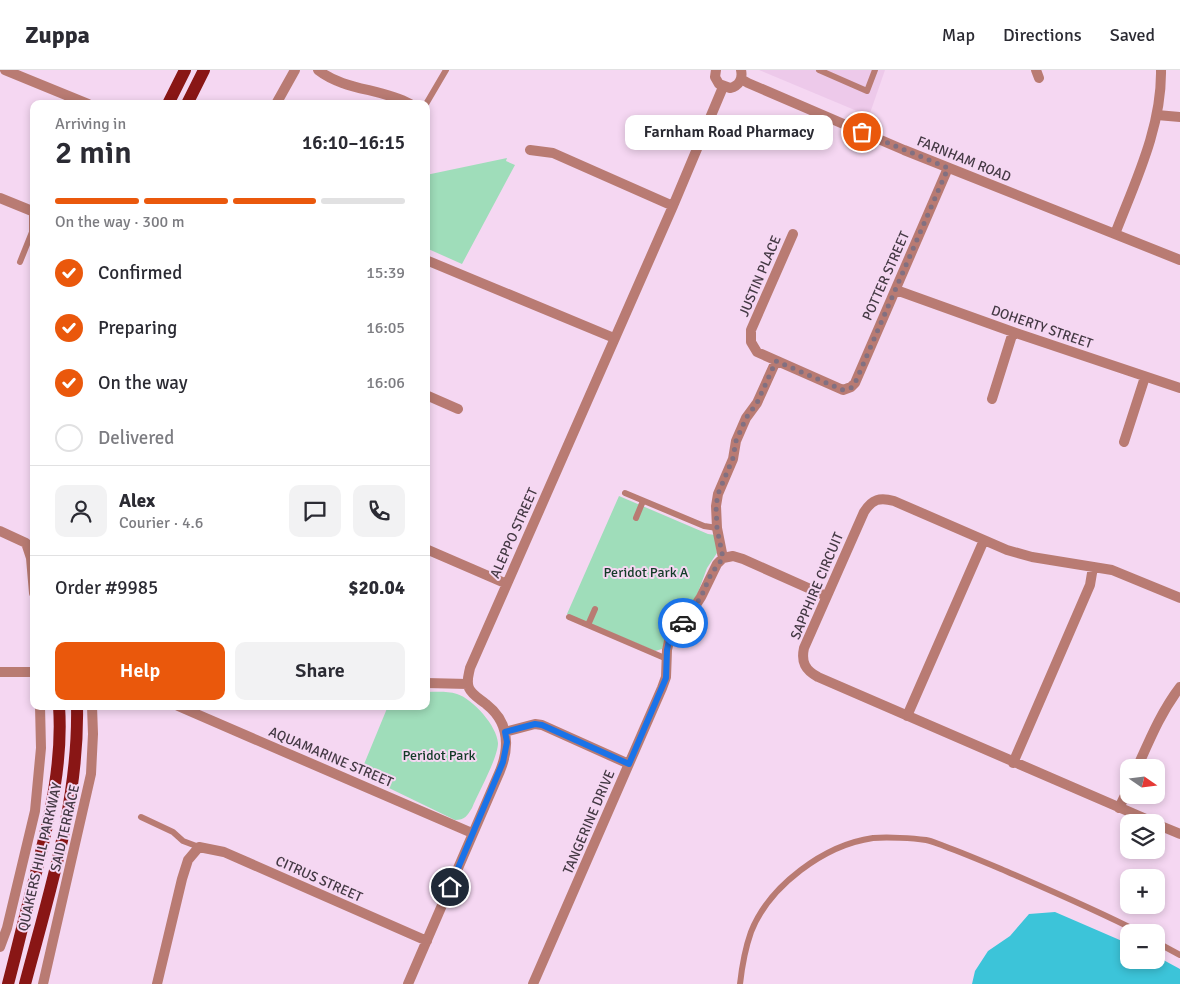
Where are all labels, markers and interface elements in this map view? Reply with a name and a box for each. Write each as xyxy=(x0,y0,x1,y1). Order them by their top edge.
text: Zuppa xyxy=(25,20,90,50)
text: Map xyxy=(942,24,975,46)
text: Directions xyxy=(1003,24,1082,46)
text: Saved xyxy=(1110,24,1155,46)
pin xyxy=(841,111,883,153)
text: Arriving in xyxy=(55,114,126,134)
callout: Farnham Road Pharmacy xyxy=(624,114,832,150)
icon: bag xyxy=(848,118,876,146)
text: Farnham Road Pharmacy xyxy=(644,122,814,142)
text: 16:10–16:15 xyxy=(302,131,405,155)
street label: FARNHAM ROAD xyxy=(914,132,1014,186)
text: 2 min xyxy=(55,133,132,172)
text: On the way · 300 m xyxy=(55,212,185,232)
street label: POTTER STREET xyxy=(859,229,913,323)
street label: JUSTIN PLACE xyxy=(735,233,785,319)
icon: check xyxy=(55,259,83,287)
text: Confirmed xyxy=(98,261,182,285)
text: 15:39 xyxy=(366,263,405,283)
street label: DOHERTY STREET xyxy=(989,302,1095,352)
icon: check xyxy=(55,314,83,342)
text: Preparing xyxy=(98,316,177,340)
text: 16:05 xyxy=(366,318,405,338)
icon: check xyxy=(55,369,83,397)
text: On the way xyxy=(98,371,188,395)
text: 16:06 xyxy=(366,373,405,393)
text: Delivered xyxy=(98,426,174,450)
button: person xyxy=(55,485,107,537)
button: chat xyxy=(289,485,341,537)
button: phone xyxy=(353,485,405,537)
street label: ALEPPO STREET xyxy=(486,485,542,581)
text: Alex xyxy=(119,489,155,513)
text: Courier · 4.6 xyxy=(119,513,203,533)
street label: SAPPHIRE CIRCUIT xyxy=(787,530,847,642)
park label: Peridot Park A xyxy=(604,564,689,581)
text: Order #9985 xyxy=(55,576,158,600)
text: $20.04 xyxy=(348,576,405,600)
courier xyxy=(658,598,708,648)
icon: car xyxy=(669,609,697,637)
button: Help xyxy=(55,642,225,700)
button: Share xyxy=(235,642,405,700)
street label: AQUAMARINE STREET xyxy=(266,723,396,791)
park label: Peridot Park xyxy=(402,747,476,764)
north arrow xyxy=(1120,759,1165,804)
map controls xyxy=(1120,759,1165,969)
street label: TANGERINE DRIVE xyxy=(559,767,619,877)
street label: QUAKERS HILL PARKWAY xyxy=(15,781,65,933)
street label: SAID TERRACE xyxy=(47,783,83,873)
button: layers xyxy=(1120,814,1165,859)
street label: CITRUS STREET xyxy=(273,852,365,906)
pin xyxy=(429,866,471,908)
button: + xyxy=(1120,869,1165,914)
icon: home xyxy=(436,873,464,901)
button: − xyxy=(1120,924,1165,969)

